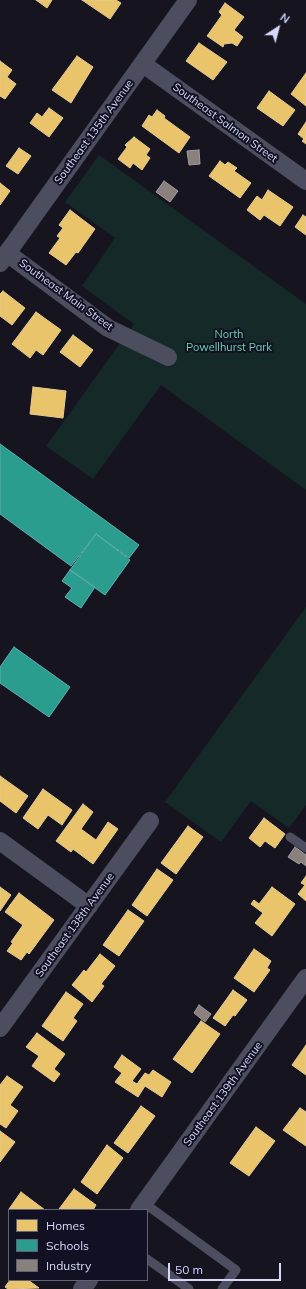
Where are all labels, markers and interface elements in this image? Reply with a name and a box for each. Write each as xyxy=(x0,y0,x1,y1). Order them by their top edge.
north arrow xyxy=(258,8,298,48)
text: N xyxy=(278,10,293,26)
street label: Southeast 135th Avenue xyxy=(52,77,136,187)
street label: Southeast Salmon Street xyxy=(170,81,280,165)
street label: Southeast Main Street xyxy=(16,256,116,334)
park label: North Powellhurst Park xyxy=(186,328,272,354)
street label: Southeast 138th Avenue xyxy=(33,870,117,980)
street label: Southeast 139th Avenue xyxy=(181,1039,265,1149)
legend xyxy=(8,1209,148,1281)
text: Homes xyxy=(46,1218,85,1233)
text: Schools xyxy=(46,1238,89,1253)
scale bar xyxy=(170,1255,283,1281)
text: Industry xyxy=(46,1258,91,1273)
text: 50 m xyxy=(175,1262,203,1277)

